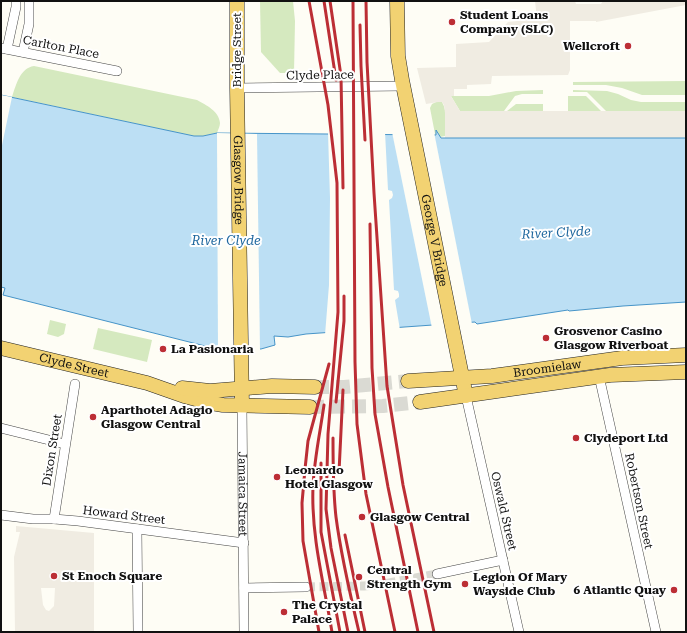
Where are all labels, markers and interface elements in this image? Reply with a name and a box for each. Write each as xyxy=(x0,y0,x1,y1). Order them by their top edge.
place label: Student Loans Company (SLC) xyxy=(460,8,553,36)
street label: Bridge Street xyxy=(230,12,244,88)
marker: Student Loans Company (SLC) xyxy=(447,17,457,27)
street label: Carlton Place xyxy=(22,33,101,61)
place label: Wellcroft xyxy=(563,39,620,53)
marker: Wellcroft xyxy=(623,41,633,51)
street label: Clyde Place xyxy=(286,67,354,83)
street label: Glasgow Bridge xyxy=(231,135,246,225)
street label: George V Bridge xyxy=(418,193,451,288)
water label: River Clyde xyxy=(520,223,591,242)
water label: River Clyde xyxy=(190,233,261,248)
place label: Grosvenor Casino Glasgow Riverboat xyxy=(554,324,668,352)
marker: Grosvenor Casino Glasgow Riverboat xyxy=(541,333,551,343)
place label: La Pasionaria xyxy=(171,342,254,356)
marker: La Pasionaria xyxy=(158,344,168,354)
street label: Clyde Street xyxy=(38,350,111,381)
street label: Broomielaw xyxy=(512,357,582,380)
place label: Aparthotel Adagio Glasgow Central xyxy=(101,403,213,431)
marker: Aparthotel Adagio Glasgow Central xyxy=(88,412,98,422)
street label: Dixon Street xyxy=(39,413,65,487)
place label: Clydeport Ltd xyxy=(584,431,668,445)
marker: Clydeport Ltd xyxy=(571,433,581,443)
street label: Jamaica Street xyxy=(235,451,250,537)
street label: Robertson Street xyxy=(622,452,656,551)
place label: Leonardo Hotel Glasgow xyxy=(285,463,373,491)
street label: Oswald Street xyxy=(488,470,520,552)
marker: Leonardo Hotel Glasgow xyxy=(272,472,282,482)
street label: Howard Street xyxy=(82,503,167,527)
place label: Glasgow Central xyxy=(370,510,469,524)
marker: Glasgow Central xyxy=(357,512,367,522)
place label: Central Strength Gym xyxy=(367,563,452,591)
place label: St Enoch Square xyxy=(62,569,162,583)
place label: Legion Of Mary Wayside Club xyxy=(473,570,568,598)
marker: St Enoch Square xyxy=(49,571,59,581)
marker: Central Strength Gym xyxy=(354,572,364,582)
marker: Legion Of Mary Wayside Club xyxy=(460,579,470,589)
place label: 6 Atlantic Quay xyxy=(573,583,667,597)
marker: 6 Atlantic Quay xyxy=(669,585,679,595)
place label: The Crystal Palace xyxy=(292,598,362,626)
marker: The Crystal Palace xyxy=(279,607,289,617)

